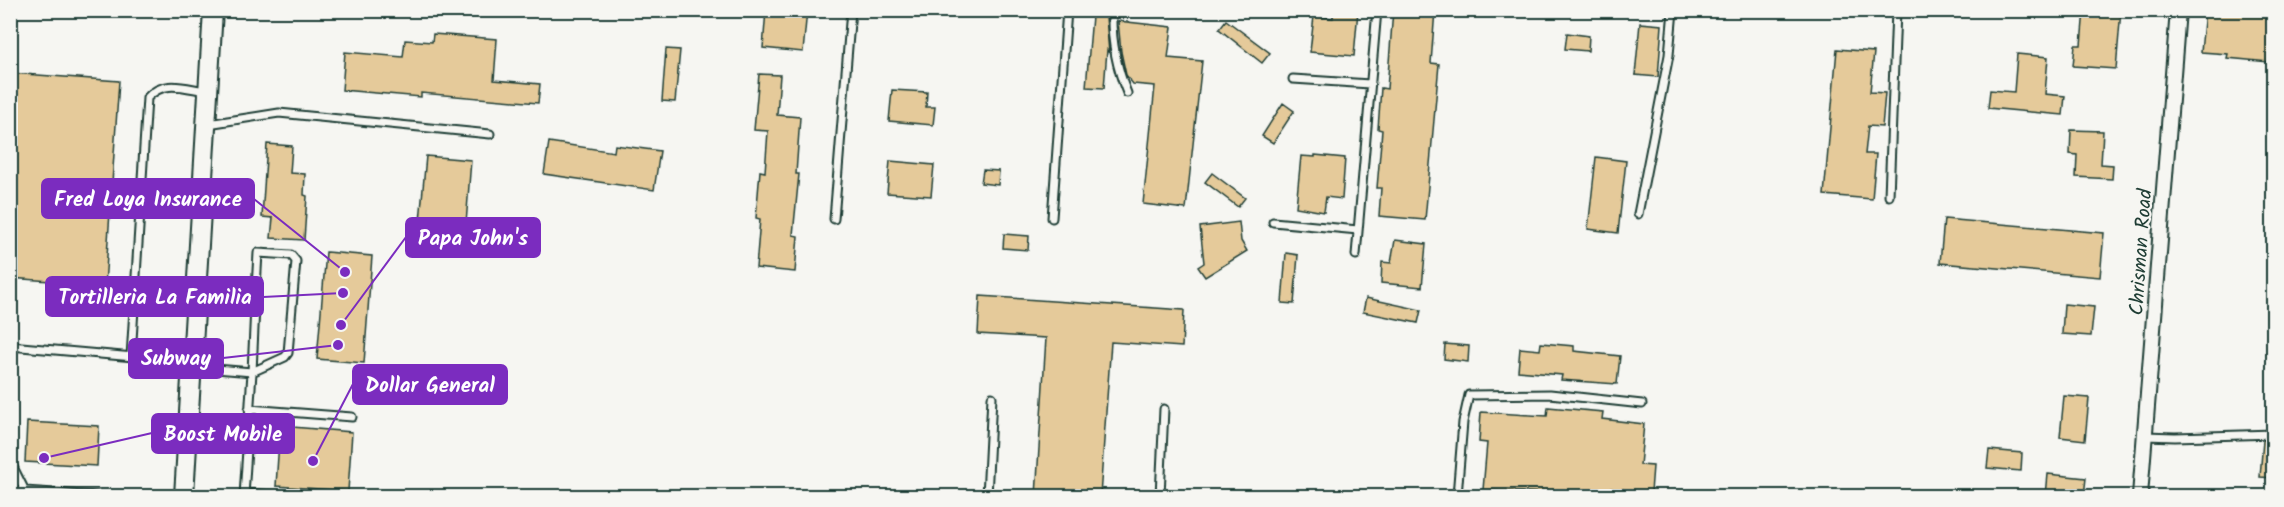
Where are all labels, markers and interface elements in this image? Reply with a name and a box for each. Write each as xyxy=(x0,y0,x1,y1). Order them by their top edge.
callout: Fred Loya Insurance xyxy=(42,179,254,218)
text: Fred Loya Insurance xyxy=(54,184,242,217)
street label: Chrisman Road xyxy=(2122,187,2162,316)
callout: Papa John's xyxy=(406,218,540,257)
text: Papa John's xyxy=(418,223,528,256)
callout: Tortilleria La Familia xyxy=(46,277,263,316)
text: Tortilleria La Familia xyxy=(58,282,252,315)
callout: Subway xyxy=(129,339,223,378)
text: Subway xyxy=(141,343,211,376)
callout: Dollar General xyxy=(353,365,507,404)
text: Dollar General xyxy=(365,370,495,403)
callout: Boost Mobile xyxy=(152,414,294,453)
text: Boost Mobile xyxy=(164,419,282,452)

